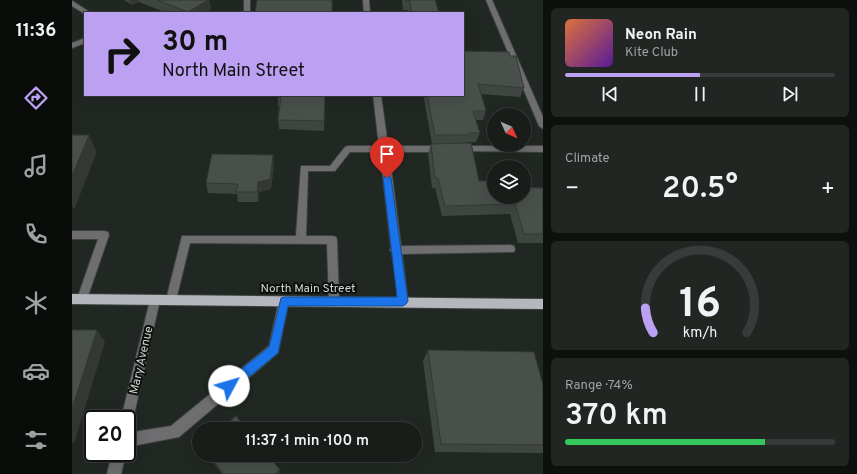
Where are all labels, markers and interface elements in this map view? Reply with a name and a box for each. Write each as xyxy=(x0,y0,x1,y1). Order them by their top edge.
text: 11:36 xyxy=(16,20,56,43)
text: 30 m xyxy=(162,25,228,61)
text: Neon Rain xyxy=(625,26,697,45)
icon: right xyxy=(96,28,148,80)
text: Kite Club xyxy=(625,45,678,61)
text: North Main Street xyxy=(162,60,305,83)
icon: previous xyxy=(599,83,621,105)
icon: pause xyxy=(689,83,711,105)
icon: next xyxy=(779,83,801,105)
icon: directions xyxy=(22,84,50,112)
north arrow xyxy=(487,108,531,152)
map controls xyxy=(487,108,531,204)
pin xyxy=(370,137,404,178)
icon: arrive xyxy=(376,143,398,165)
text: Climate xyxy=(565,151,610,167)
icon: music xyxy=(22,152,50,180)
button: layers xyxy=(487,160,531,204)
text: 20.5° xyxy=(662,171,738,208)
text: − xyxy=(565,176,579,203)
text: + xyxy=(821,176,835,203)
icon: phone xyxy=(22,220,50,248)
text: 16 xyxy=(679,279,721,332)
street label: North Main Street xyxy=(260,281,356,297)
icon: climate xyxy=(22,289,50,317)
text: km/h xyxy=(683,324,717,342)
street label: Mary Avenue xyxy=(126,325,158,396)
icon: car xyxy=(22,357,50,385)
position arrow xyxy=(208,365,250,407)
text: Range · 74% xyxy=(565,378,633,394)
text: 370 km xyxy=(565,398,668,435)
speed limit sign: 20 xyxy=(84,410,136,462)
icon: filters xyxy=(22,426,50,454)
text: 11:37 · 1 min · 100 m xyxy=(245,432,369,451)

